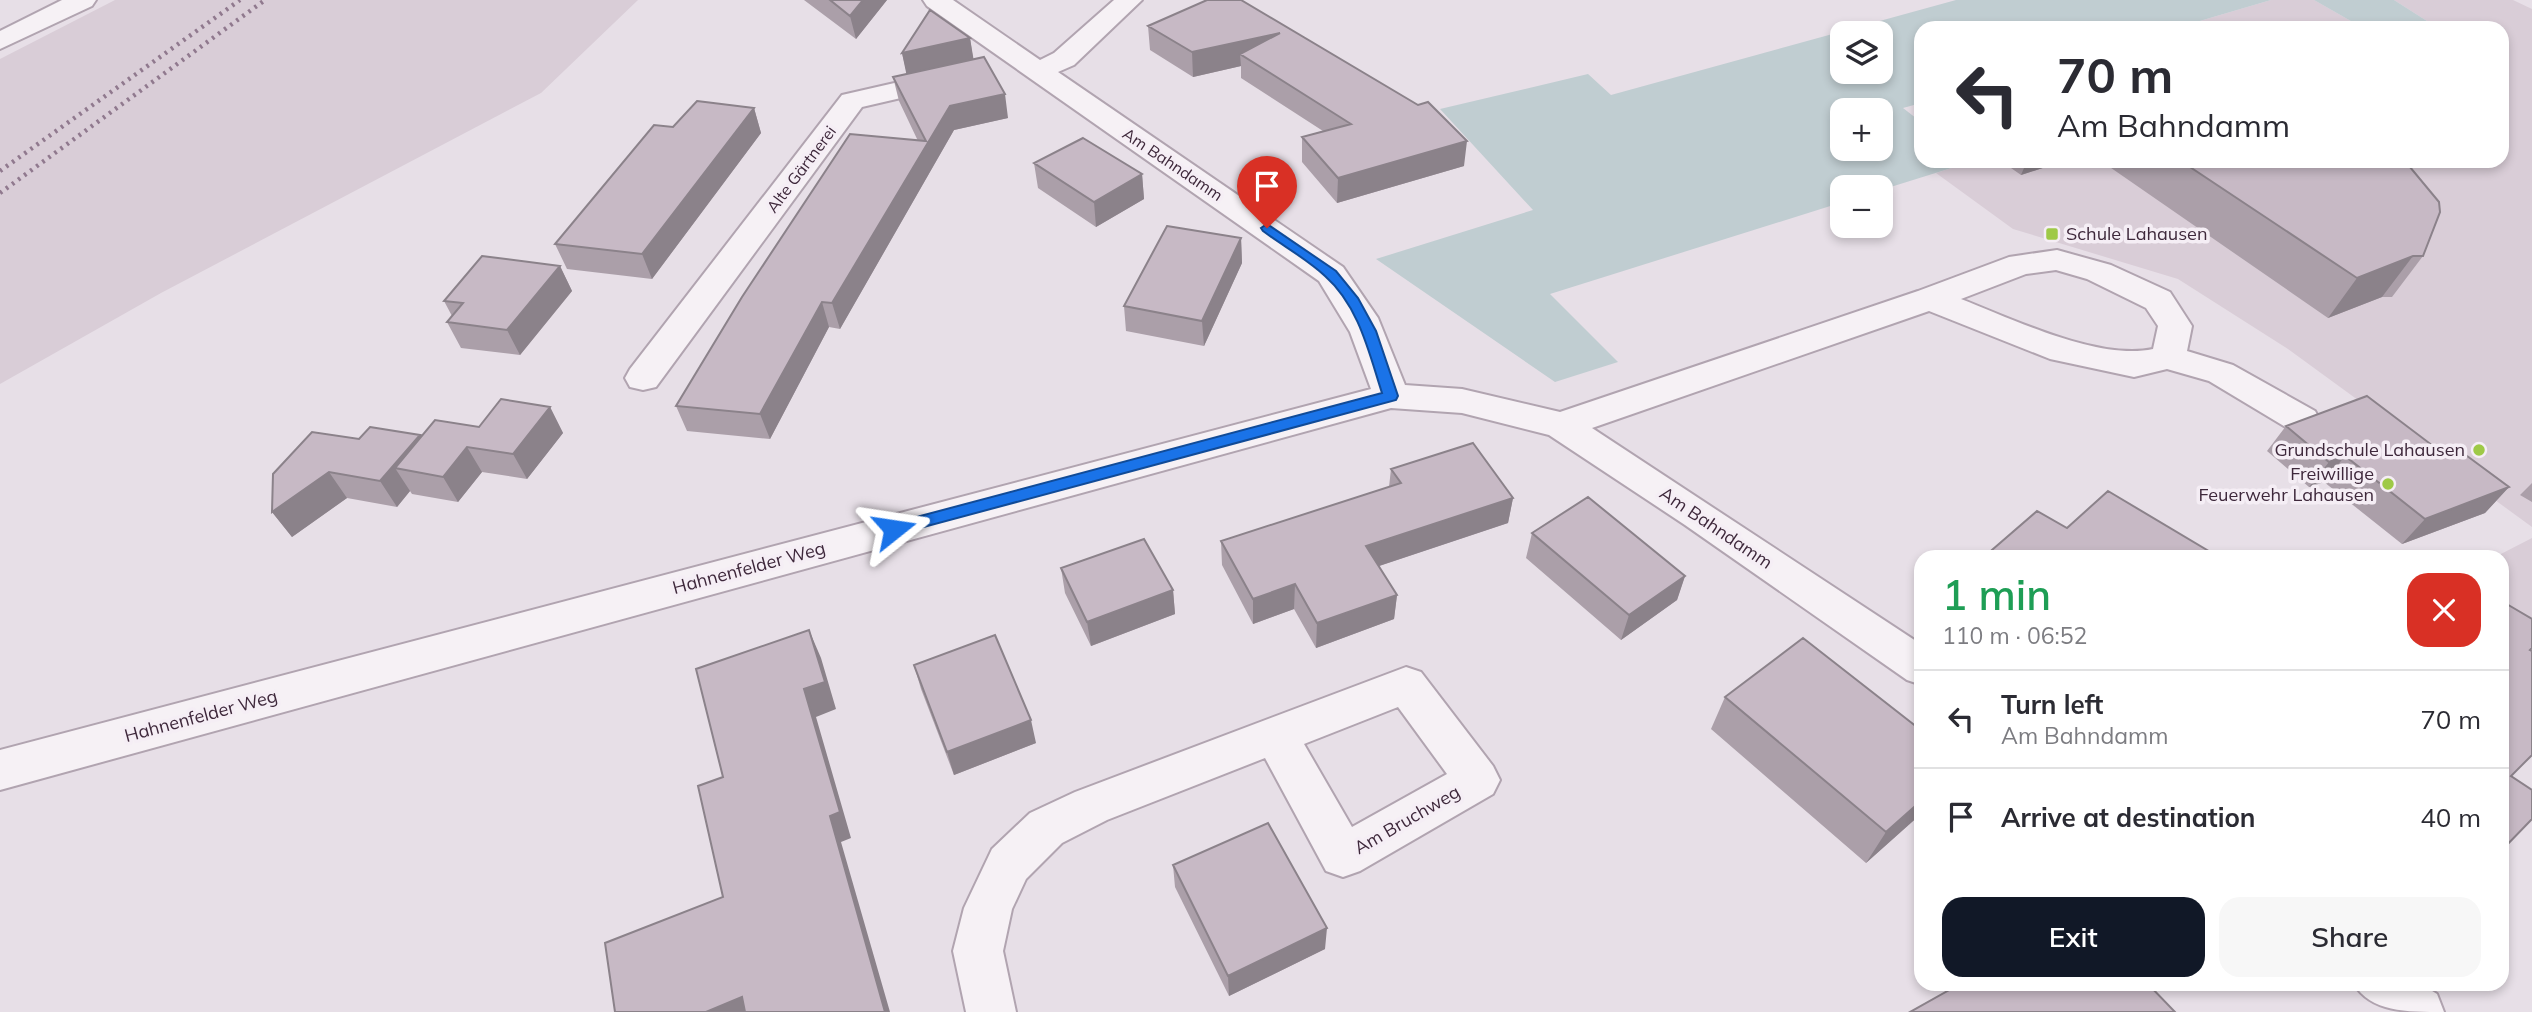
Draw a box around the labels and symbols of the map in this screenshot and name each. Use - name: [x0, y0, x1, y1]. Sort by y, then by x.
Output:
- street label: Alte Gärtnerei: [762, 122, 840, 216]
- street label: Am Bahndamm: [1119, 123, 1227, 205]
- pin: [1237, 156, 1297, 228]
- place label: Schule Lahausen: [2066, 222, 2207, 245]
- marker: Schule Lahausen: [2044, 226, 2060, 242]
- place label: Grundschule Lahausen: [2274, 438, 2465, 461]
- marker: Grundschule Lahausen: [2471, 442, 2487, 458]
- place label: Freiwillige Feuerwehr Lahausen: [2198, 462, 2374, 506]
- marker: Freiwillige Feuerwehr Lahausen: [2380, 476, 2396, 492]
- street label: Am Bahndamm: [1656, 481, 1777, 574]
- position arrow: [857, 492, 931, 566]
- street label: Hahnenfelder Weg: [670, 536, 828, 599]
- street label: Hahnenfelder Weg: [122, 684, 280, 747]
- street label: Am Bruchweg: [1350, 780, 1464, 859]

